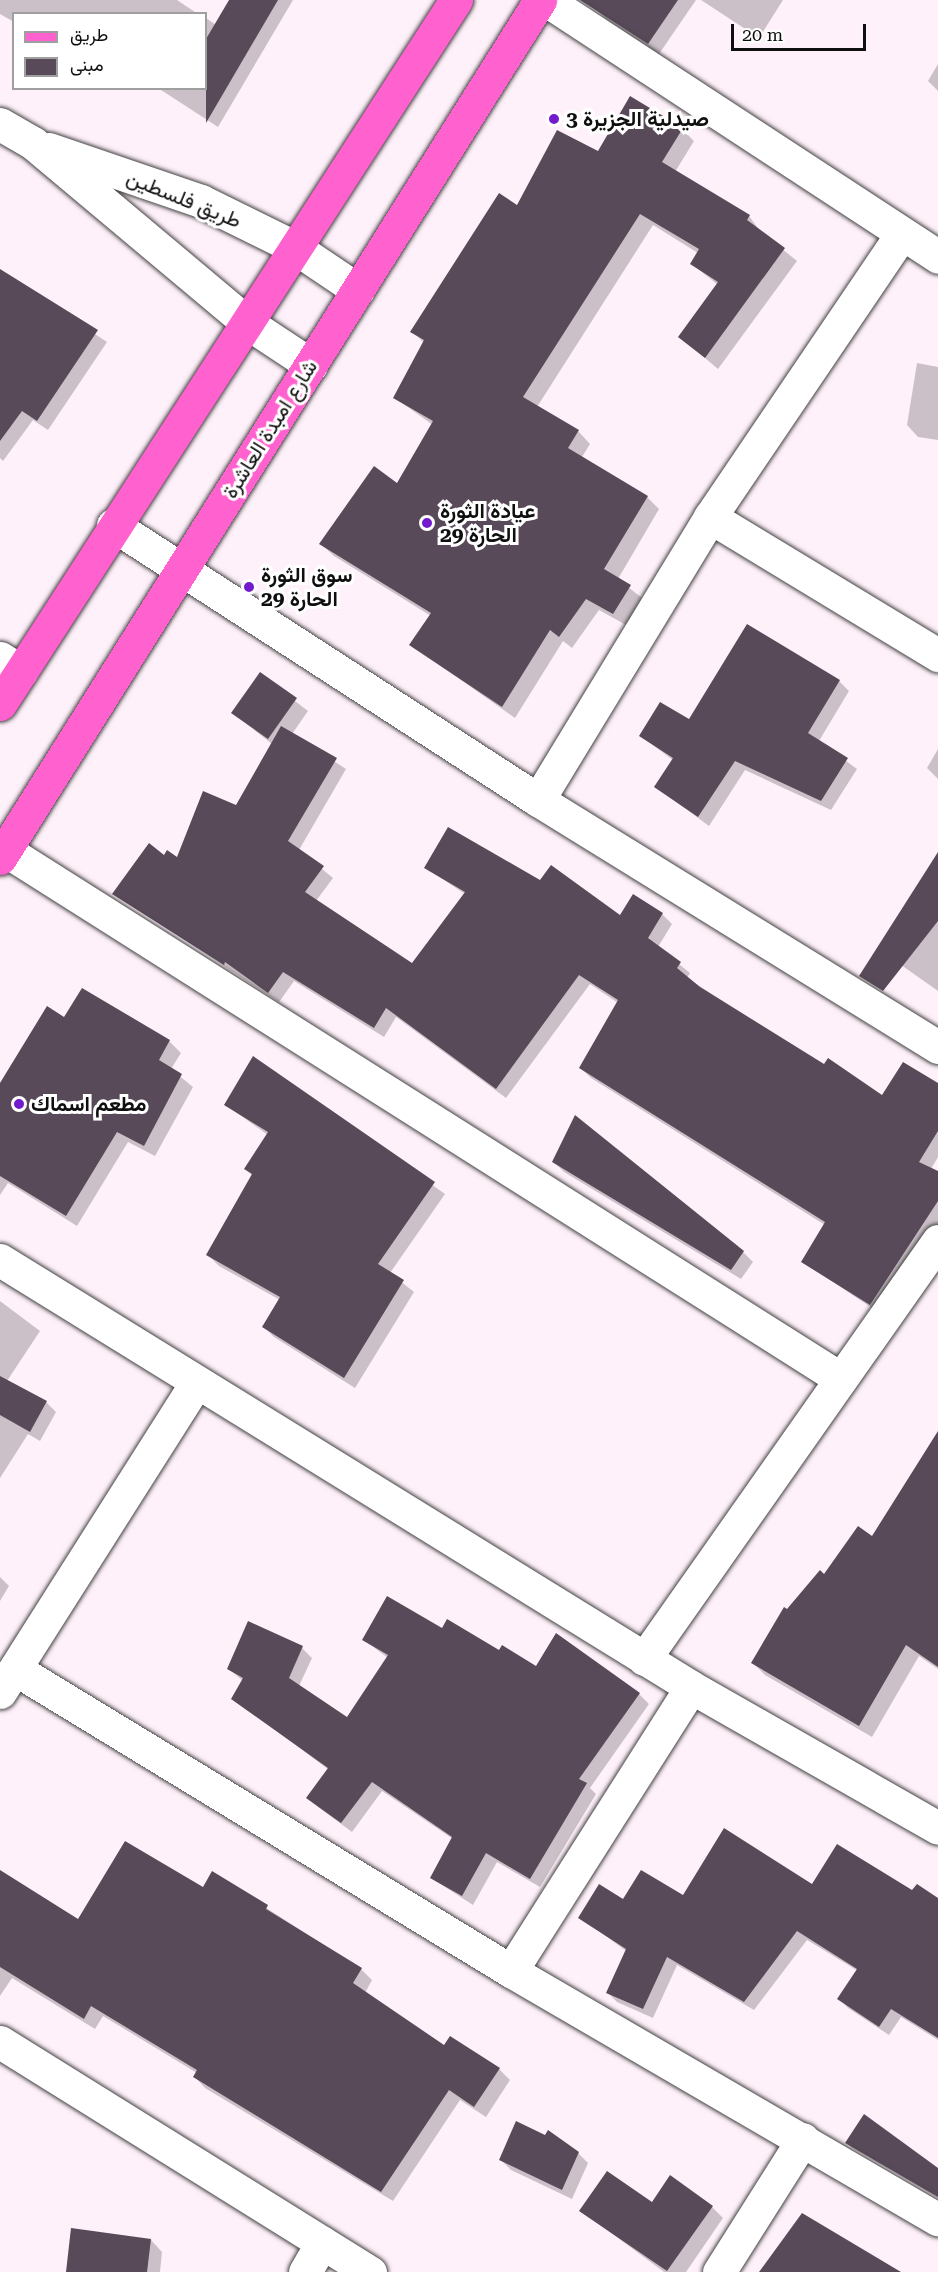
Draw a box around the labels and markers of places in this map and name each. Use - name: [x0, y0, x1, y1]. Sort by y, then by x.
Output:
- place label: صيدلية الجزيرة 3: [566, 106, 709, 132]
- marker: صيدلية الجزيرة 3: [547, 112, 561, 126]
- place label: عيادة الثورة الحارة 29: [440, 498, 535, 548]
- marker: عيادة الثورة الحارة 29: [418, 514, 436, 532]
- place label: سوق الثورة الحارة 29: [261, 562, 352, 612]
- marker: سوق الثورة الحارة 29: [242, 580, 256, 594]
- place label: مطعم اسماك: [31, 1091, 146, 1117]
- marker: مطعم اسماك: [12, 1097, 26, 1111]

